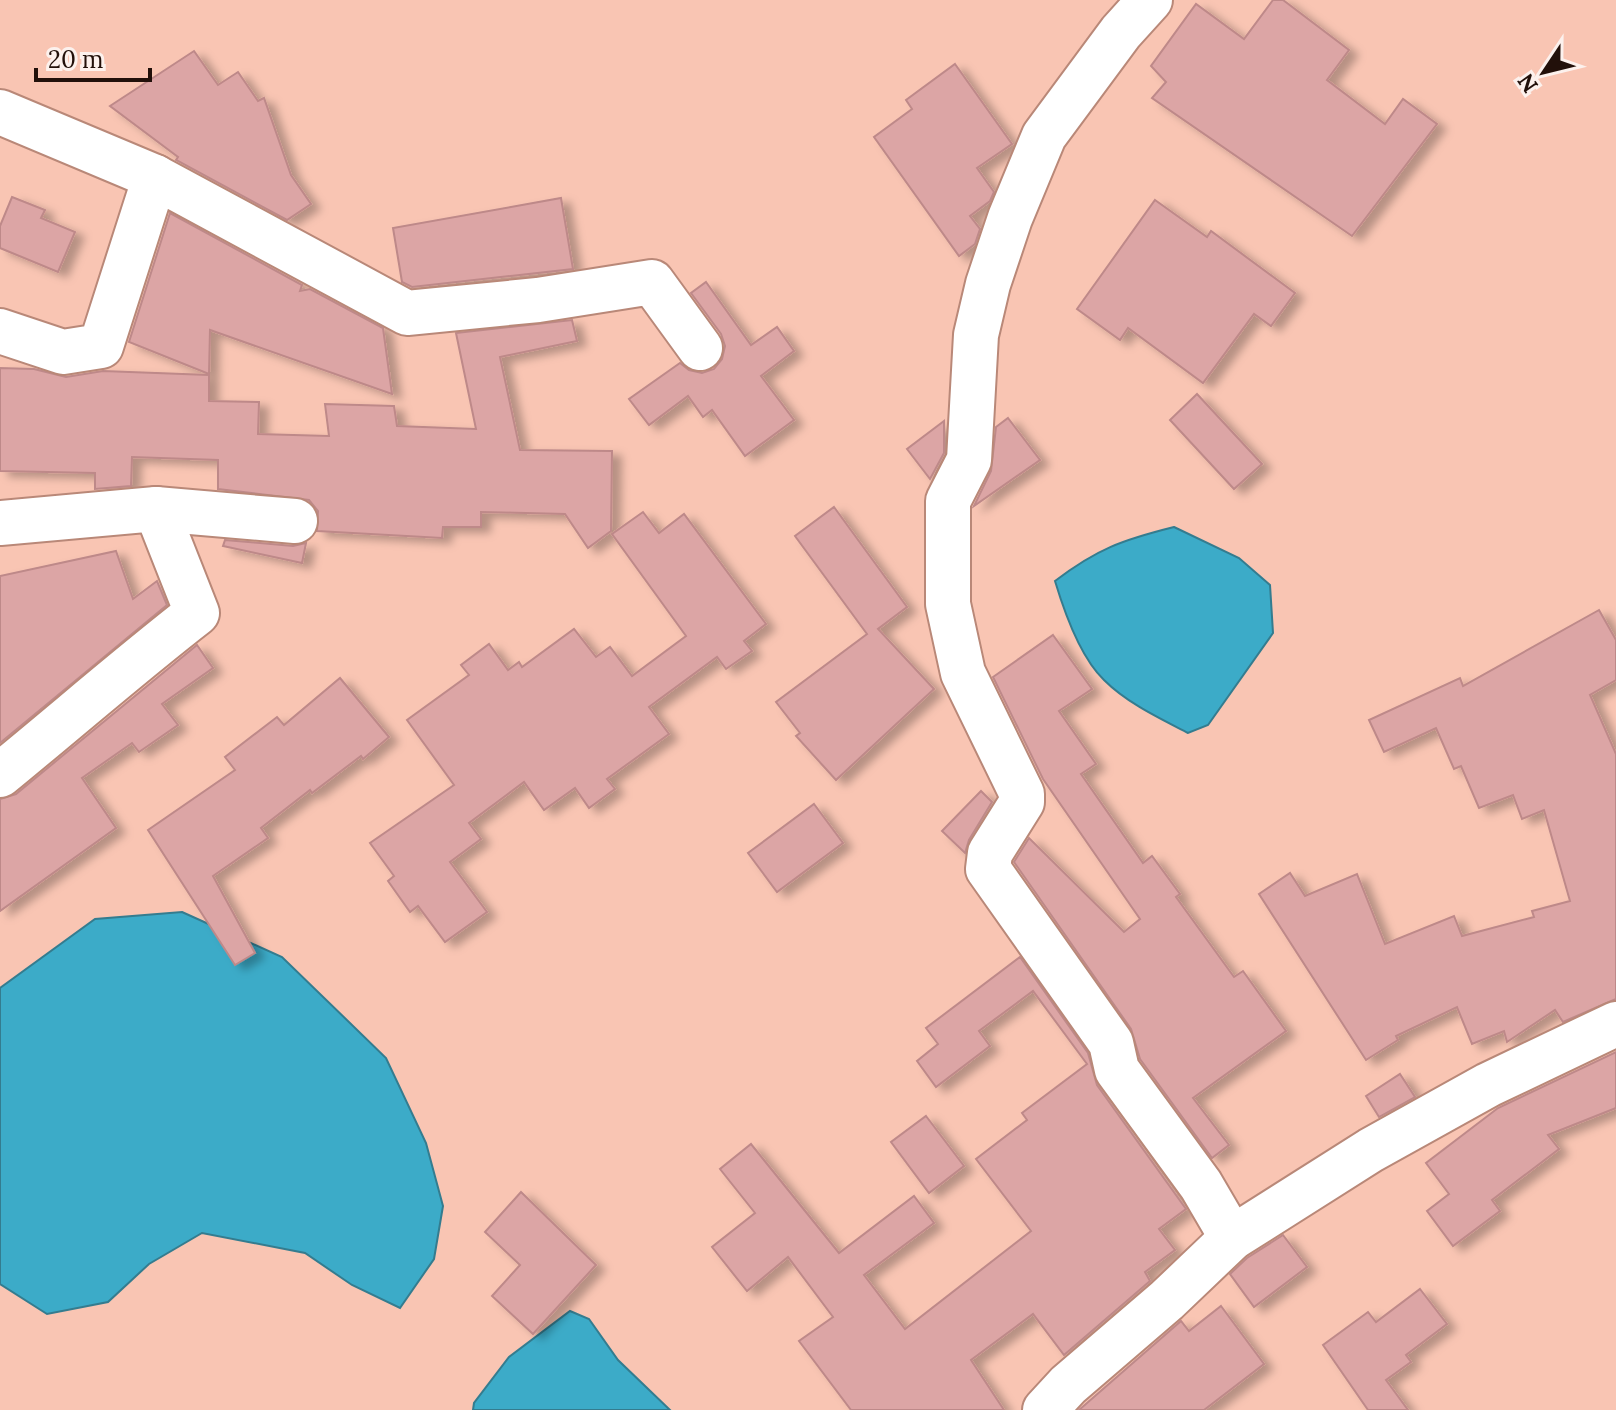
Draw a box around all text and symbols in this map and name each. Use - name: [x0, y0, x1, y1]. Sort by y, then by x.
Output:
- scale bar: [36, 32, 150, 82]
- north arrow: [1504, 32, 1584, 112]
- text: 20 m: [48, 44, 104, 75]
- text: N: [1511, 68, 1544, 98]

